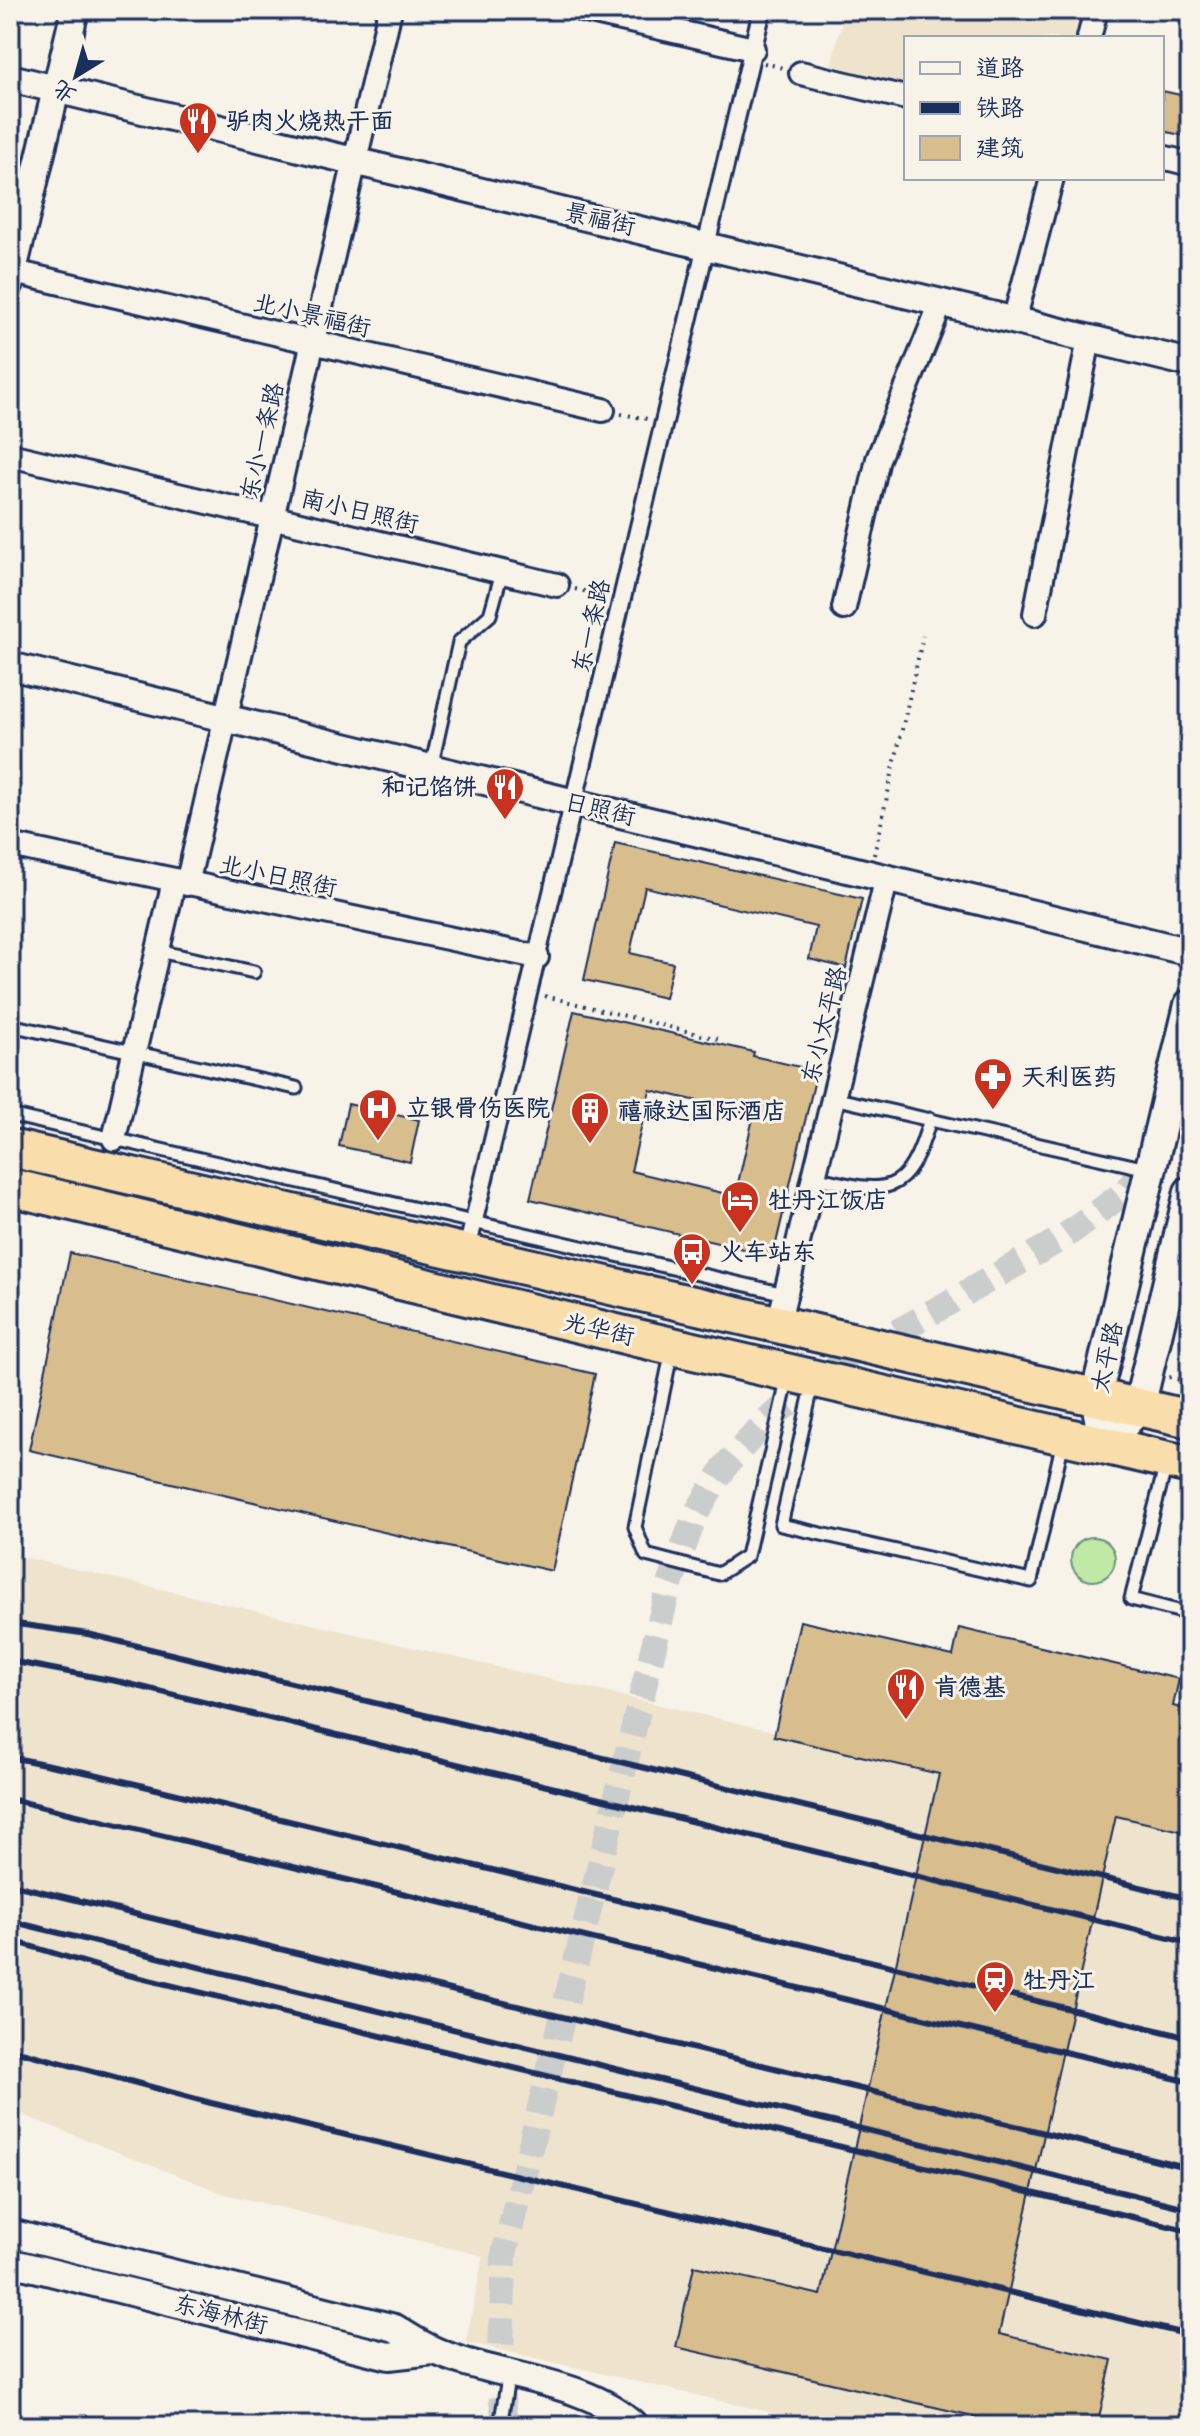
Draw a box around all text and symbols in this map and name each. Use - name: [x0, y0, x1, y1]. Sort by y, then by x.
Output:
- north arrow: [36, 36, 116, 116]
- legend: [904, 36, 1164, 180]
- text: 道路: [976, 52, 1024, 84]
- text: 北: [47, 73, 82, 110]
- text: 铁路: [976, 92, 1024, 124]
- restaurant icon: 驴肉火烧热干面: [177, 100, 219, 155]
- place label: 驴肉火烧热干面: [226, 105, 394, 137]
- text: 建筑: [976, 132, 1024, 164]
- street label: 景福街: [561, 195, 639, 243]
- street label: 北小景福街: [250, 286, 374, 344]
- street label: 东小一条路: [233, 379, 291, 503]
- street label: 南小日照街: [298, 482, 422, 540]
- street label: 东一条路: [565, 576, 617, 676]
- restaurant icon: 和记馅饼: [484, 766, 526, 821]
- place label: 和记馅饼: [381, 771, 477, 803]
- street label: 日照街: [561, 785, 639, 833]
- street label: 北小日照街: [216, 848, 340, 904]
- street label: 东小太平路: [794, 963, 854, 1087]
- pharmacy icon: 天利医药: [972, 1056, 1014, 1111]
- place label: 天利医药: [1021, 1061, 1117, 1093]
- hospital icon: 立银骨伤医院: [357, 1087, 399, 1142]
- building icon: 禧禄达国际酒店: [569, 1090, 611, 1145]
- place label: 立银骨伤医院: [406, 1092, 550, 1124]
- place label: 禧禄达国际酒店: [618, 1095, 786, 1127]
- hotel icon: 牡丹江饭店: [719, 1179, 761, 1234]
- place label: 牡丹江饭店: [768, 1184, 888, 1216]
- bus stop icon: 火车站东: [671, 1231, 713, 1286]
- place label: 火车站东: [720, 1236, 816, 1268]
- street label: 光华街: [560, 1305, 638, 1353]
- street label: 太平路: [1084, 1318, 1130, 1396]
- restaurant icon: 肯德基: [885, 1666, 927, 1721]
- place label: 肯德基: [934, 1671, 1006, 1703]
- station icon: 牡丹江: [974, 1959, 1016, 2014]
- place label: 牡丹江: [1023, 1964, 1095, 1996]
- street label: 东海林街: [171, 2287, 271, 2341]

